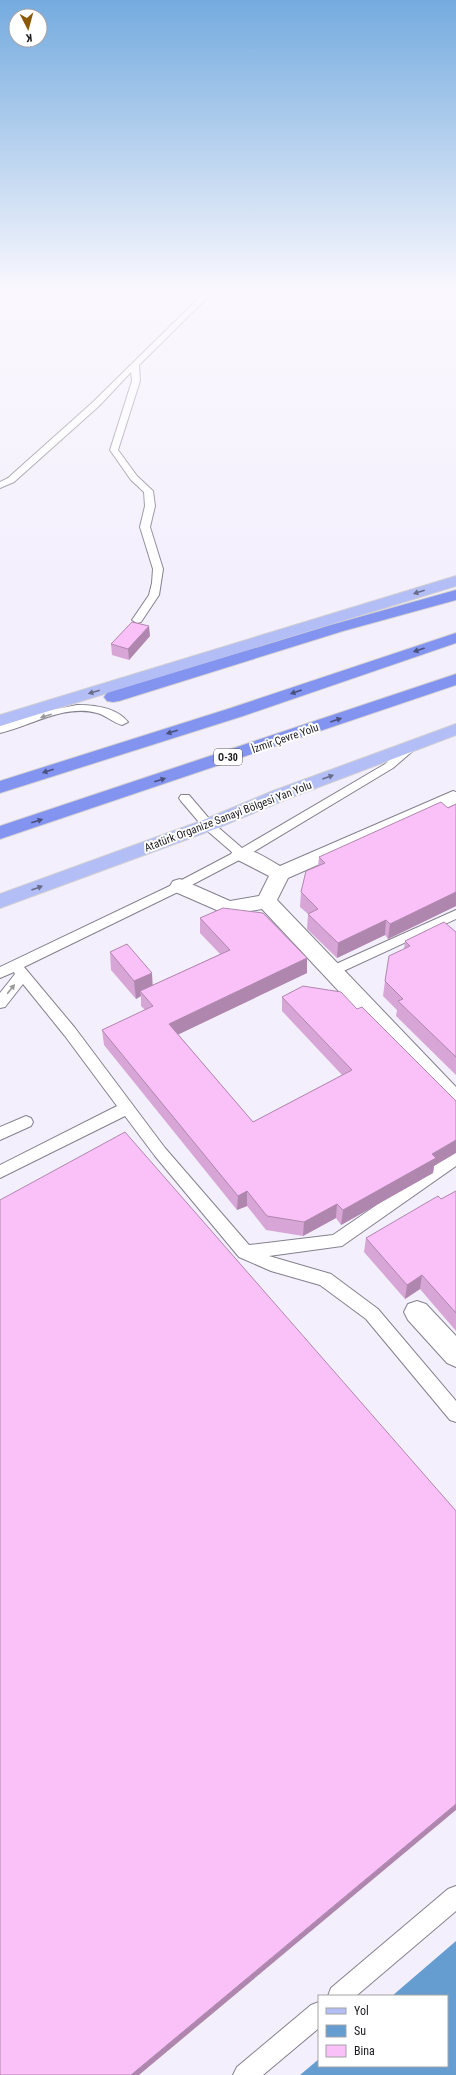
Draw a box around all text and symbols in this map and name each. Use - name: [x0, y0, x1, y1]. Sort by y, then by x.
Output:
- north arrow: [8, 8, 48, 48]
- text: K: [24, 31, 33, 44]
- one-way arrow: [412, 589, 424, 595]
- one-way arrow: [413, 648, 425, 654]
- one-way arrow: [87, 689, 99, 695]
- one-way arrow: [289, 689, 301, 695]
- one-way arrow: [39, 713, 51, 719]
- one-way arrow: [331, 717, 343, 723]
- street label: İzmir Çevre Yolu: [250, 721, 320, 756]
- one-way arrow: [166, 729, 178, 735]
- road number: O-30: [214, 749, 242, 765]
- one-way arrow: [42, 768, 54, 774]
- one-way arrow: [323, 774, 335, 780]
- one-way arrow: [155, 777, 167, 783]
- street label: Atatürk Organize Sanayi Bölgesi Yan Yolu: [143, 778, 314, 854]
- one-way arrow: [31, 818, 43, 824]
- one-way arrow: [31, 884, 43, 890]
- one-way arrow: [7, 984, 16, 995]
- legend: [318, 1995, 448, 2067]
- text: Yol: [354, 2004, 369, 2018]
- text: Su: [354, 2024, 366, 2038]
- text: Bina: [354, 2044, 375, 2058]

